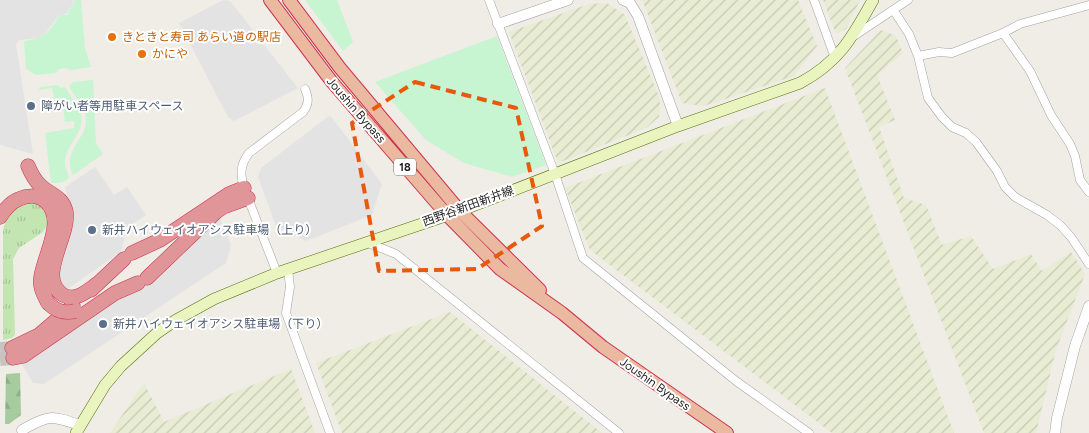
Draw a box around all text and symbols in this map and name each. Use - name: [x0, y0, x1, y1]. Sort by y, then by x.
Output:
- place label: きときと寿司 あらい道の駅店: [122, 30, 281, 44]
- marker: きときと寿司 あらい道の駅店: [106, 31, 118, 43]
- place label: かにや: [152, 47, 188, 61]
- marker: かにや: [136, 48, 148, 60]
- street label: Joushin Bypass: [324, 74, 389, 146]
- place label: 障がい者等用駐車スペース: [41, 99, 184, 113]
- marker: 障がい者等用駐車スペース: [25, 100, 37, 112]
- road number: 18: [394, 158, 416, 176]
- street label: 西野谷新田新井線: [420, 183, 516, 229]
- place label: 新井ハイウェイオアシス駐車場（上り）: [102, 223, 317, 237]
- marker: 新井ハイウェイオアシス駐車場（上り）: [86, 224, 98, 236]
- place label: 新井ハイウェイオアシス駐車場（下り）: [113, 317, 328, 331]
- marker: 新井ハイウェイオアシス駐車場（下り）: [97, 318, 109, 330]
- street label: Joushin Bypass: [617, 355, 693, 414]

